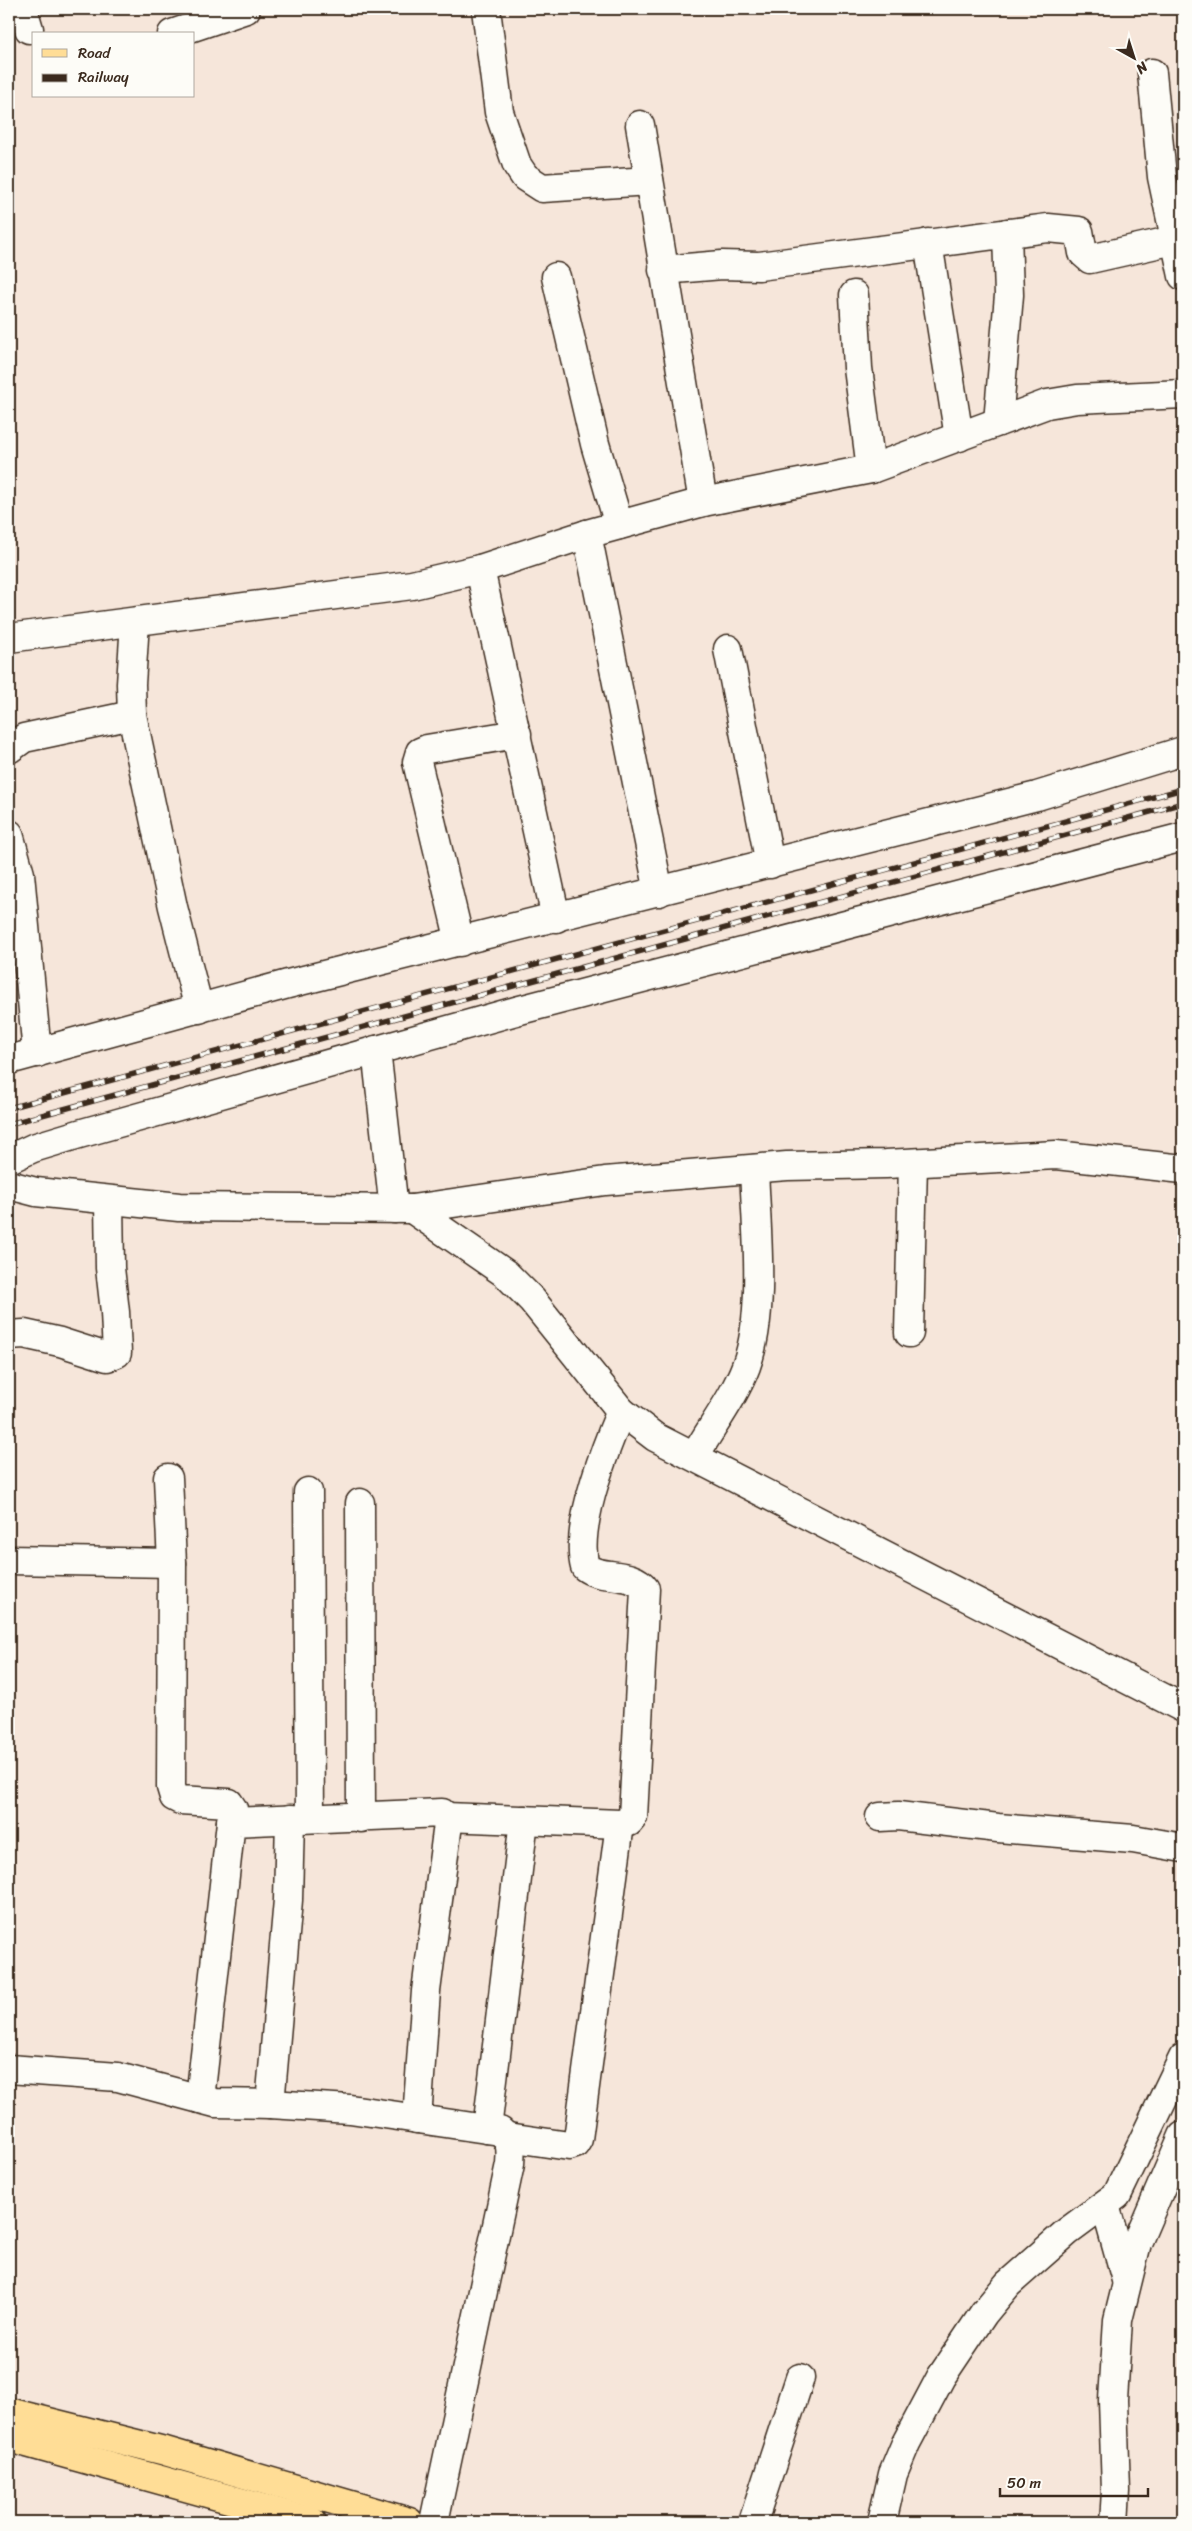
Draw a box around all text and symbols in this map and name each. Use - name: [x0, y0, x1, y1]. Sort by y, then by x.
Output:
- legend: [32, 32, 195, 98]
- north arrow: [1110, 32, 1160, 82]
- text: Road: [78, 40, 111, 66]
- text: N: [1130, 54, 1154, 81]
- text: Railway: [78, 64, 129, 90]
- scale bar: [1000, 2466, 1147, 2498]
- text: 50 m: [1007, 2470, 1042, 2496]

